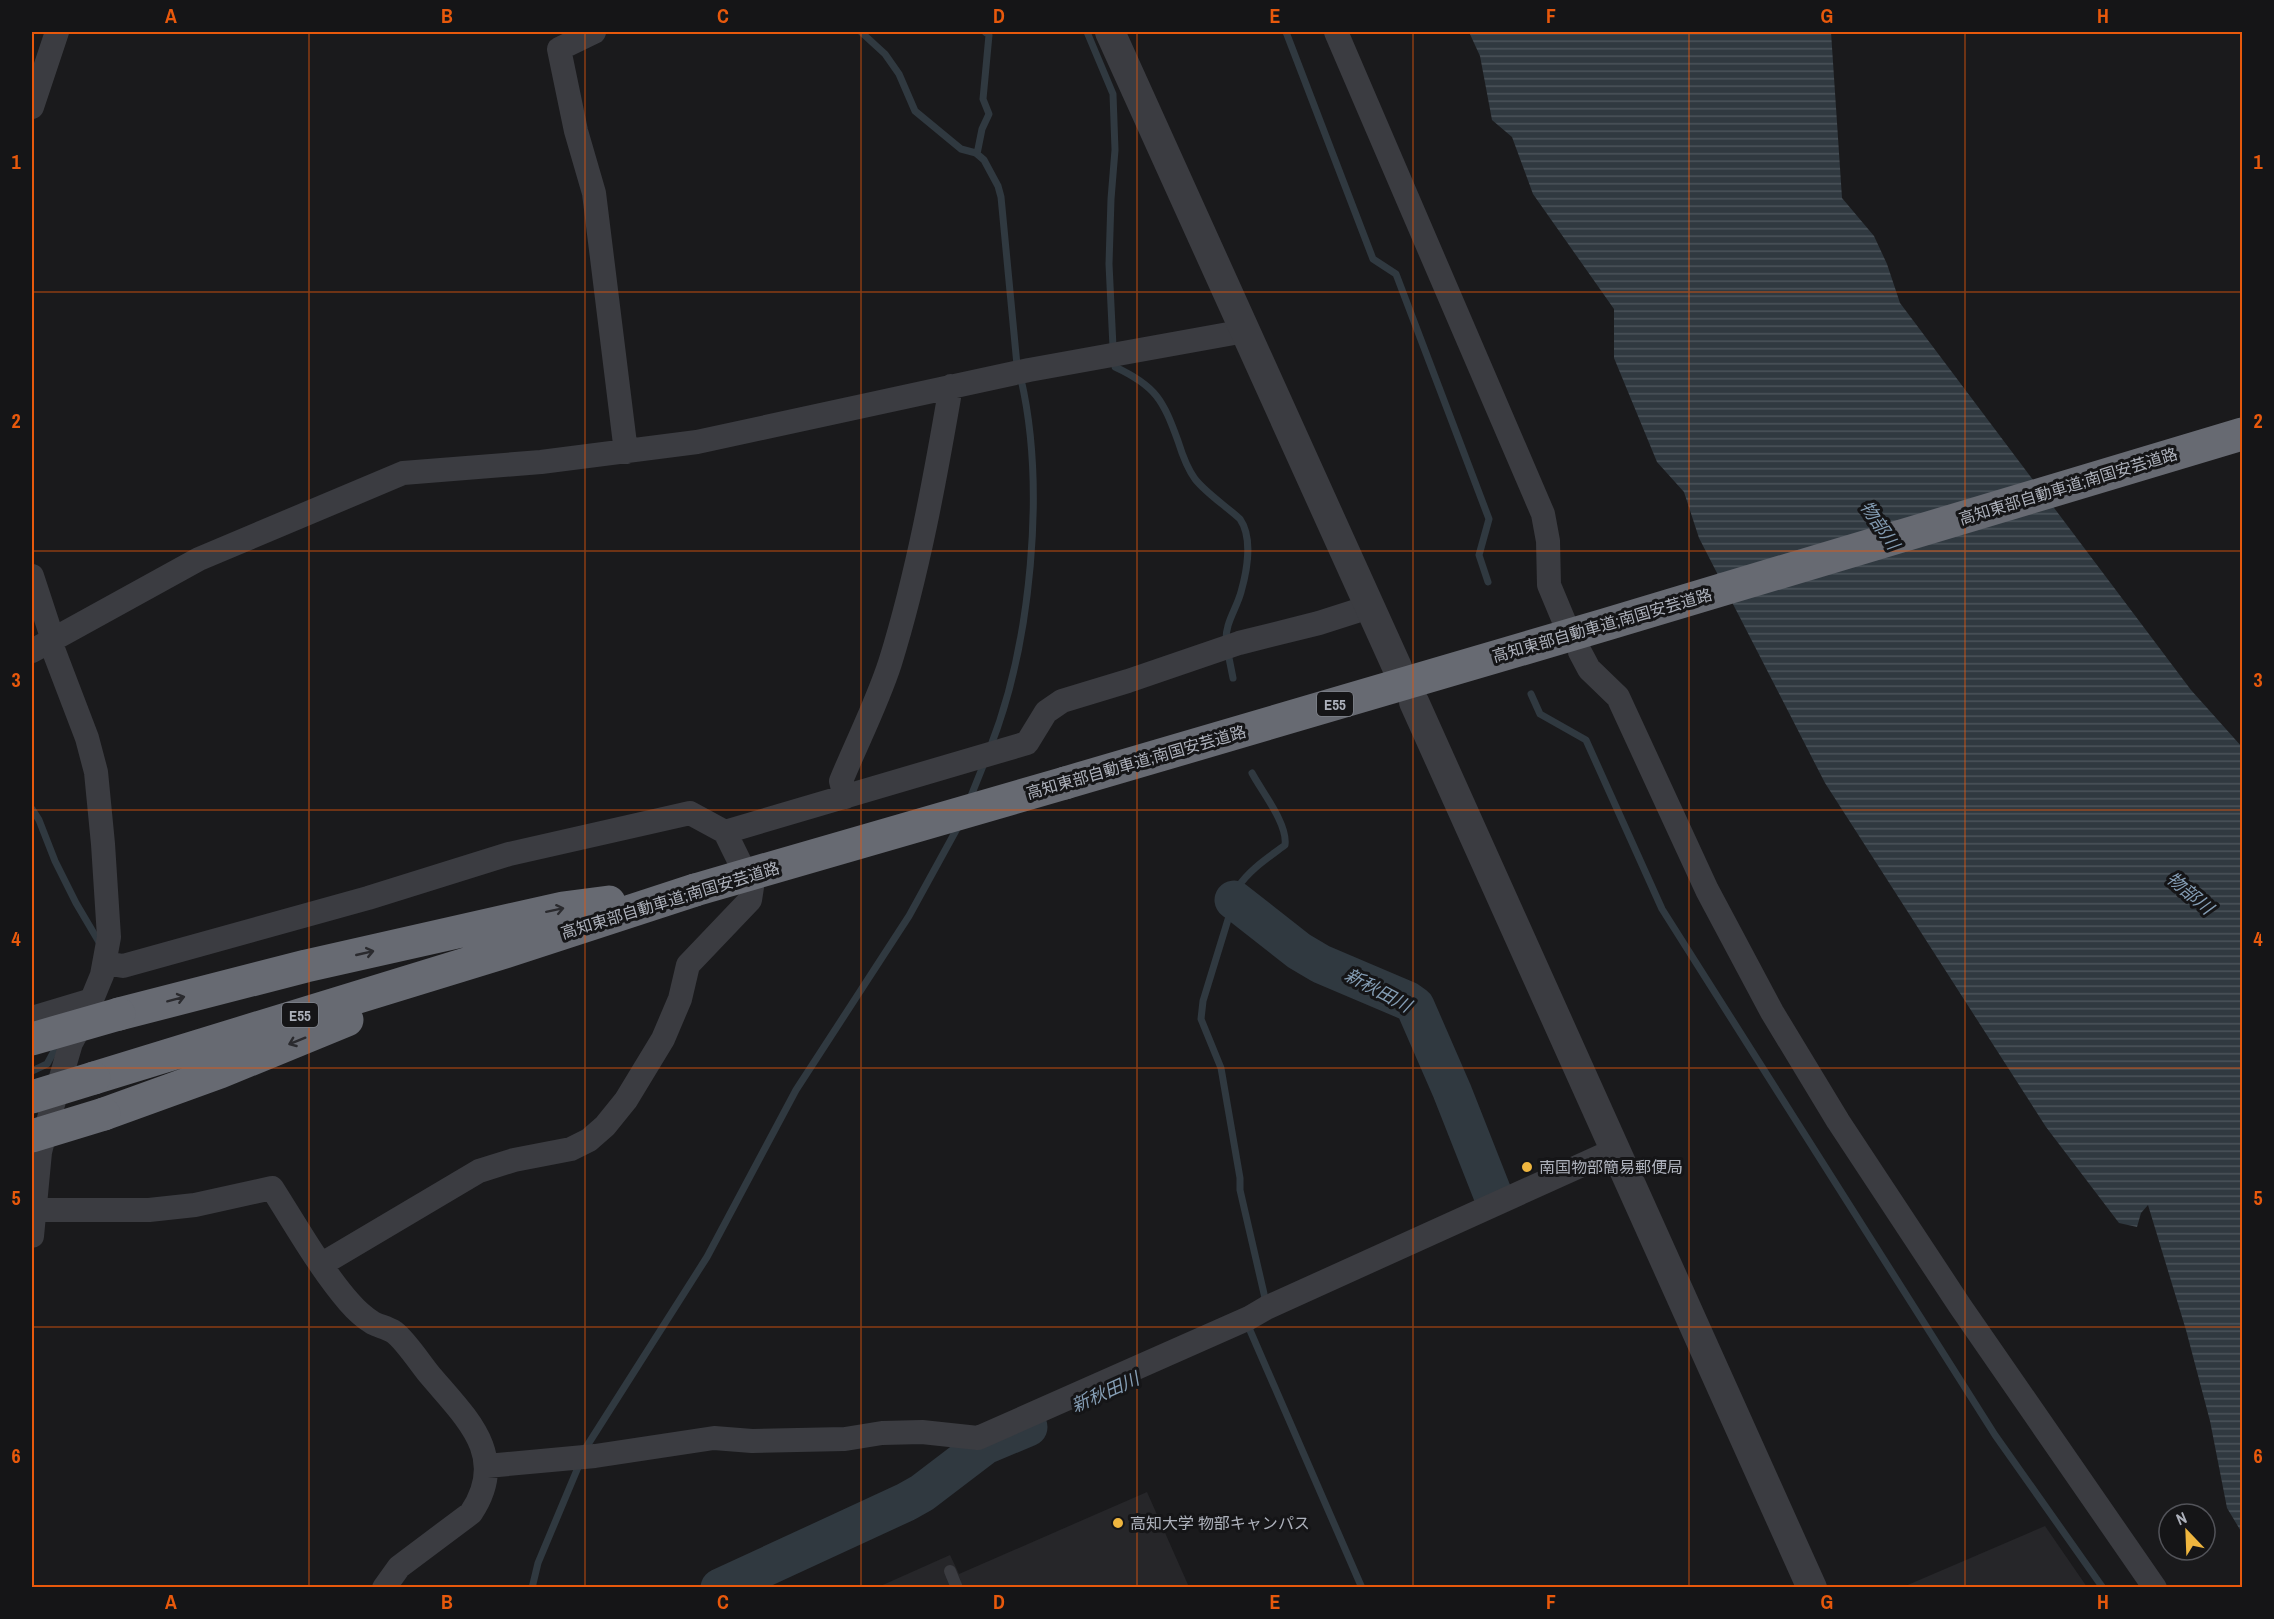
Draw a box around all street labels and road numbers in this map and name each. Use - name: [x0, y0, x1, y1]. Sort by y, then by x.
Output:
- street label: 高知東部自動車道;南国安芸道路: [1956, 442, 2180, 530]
- street label: 高知東部自動車道;南国安芸道路: [1490, 583, 1714, 667]
- road number: E55: [1317, 692, 1353, 716]
- street label: 高知東部自動車道;南国安芸道路: [1024, 720, 1248, 804]
- street label: 高知東部自動車道;南国安芸道路: [558, 856, 782, 944]
- road number: E55: [282, 1003, 318, 1027]

